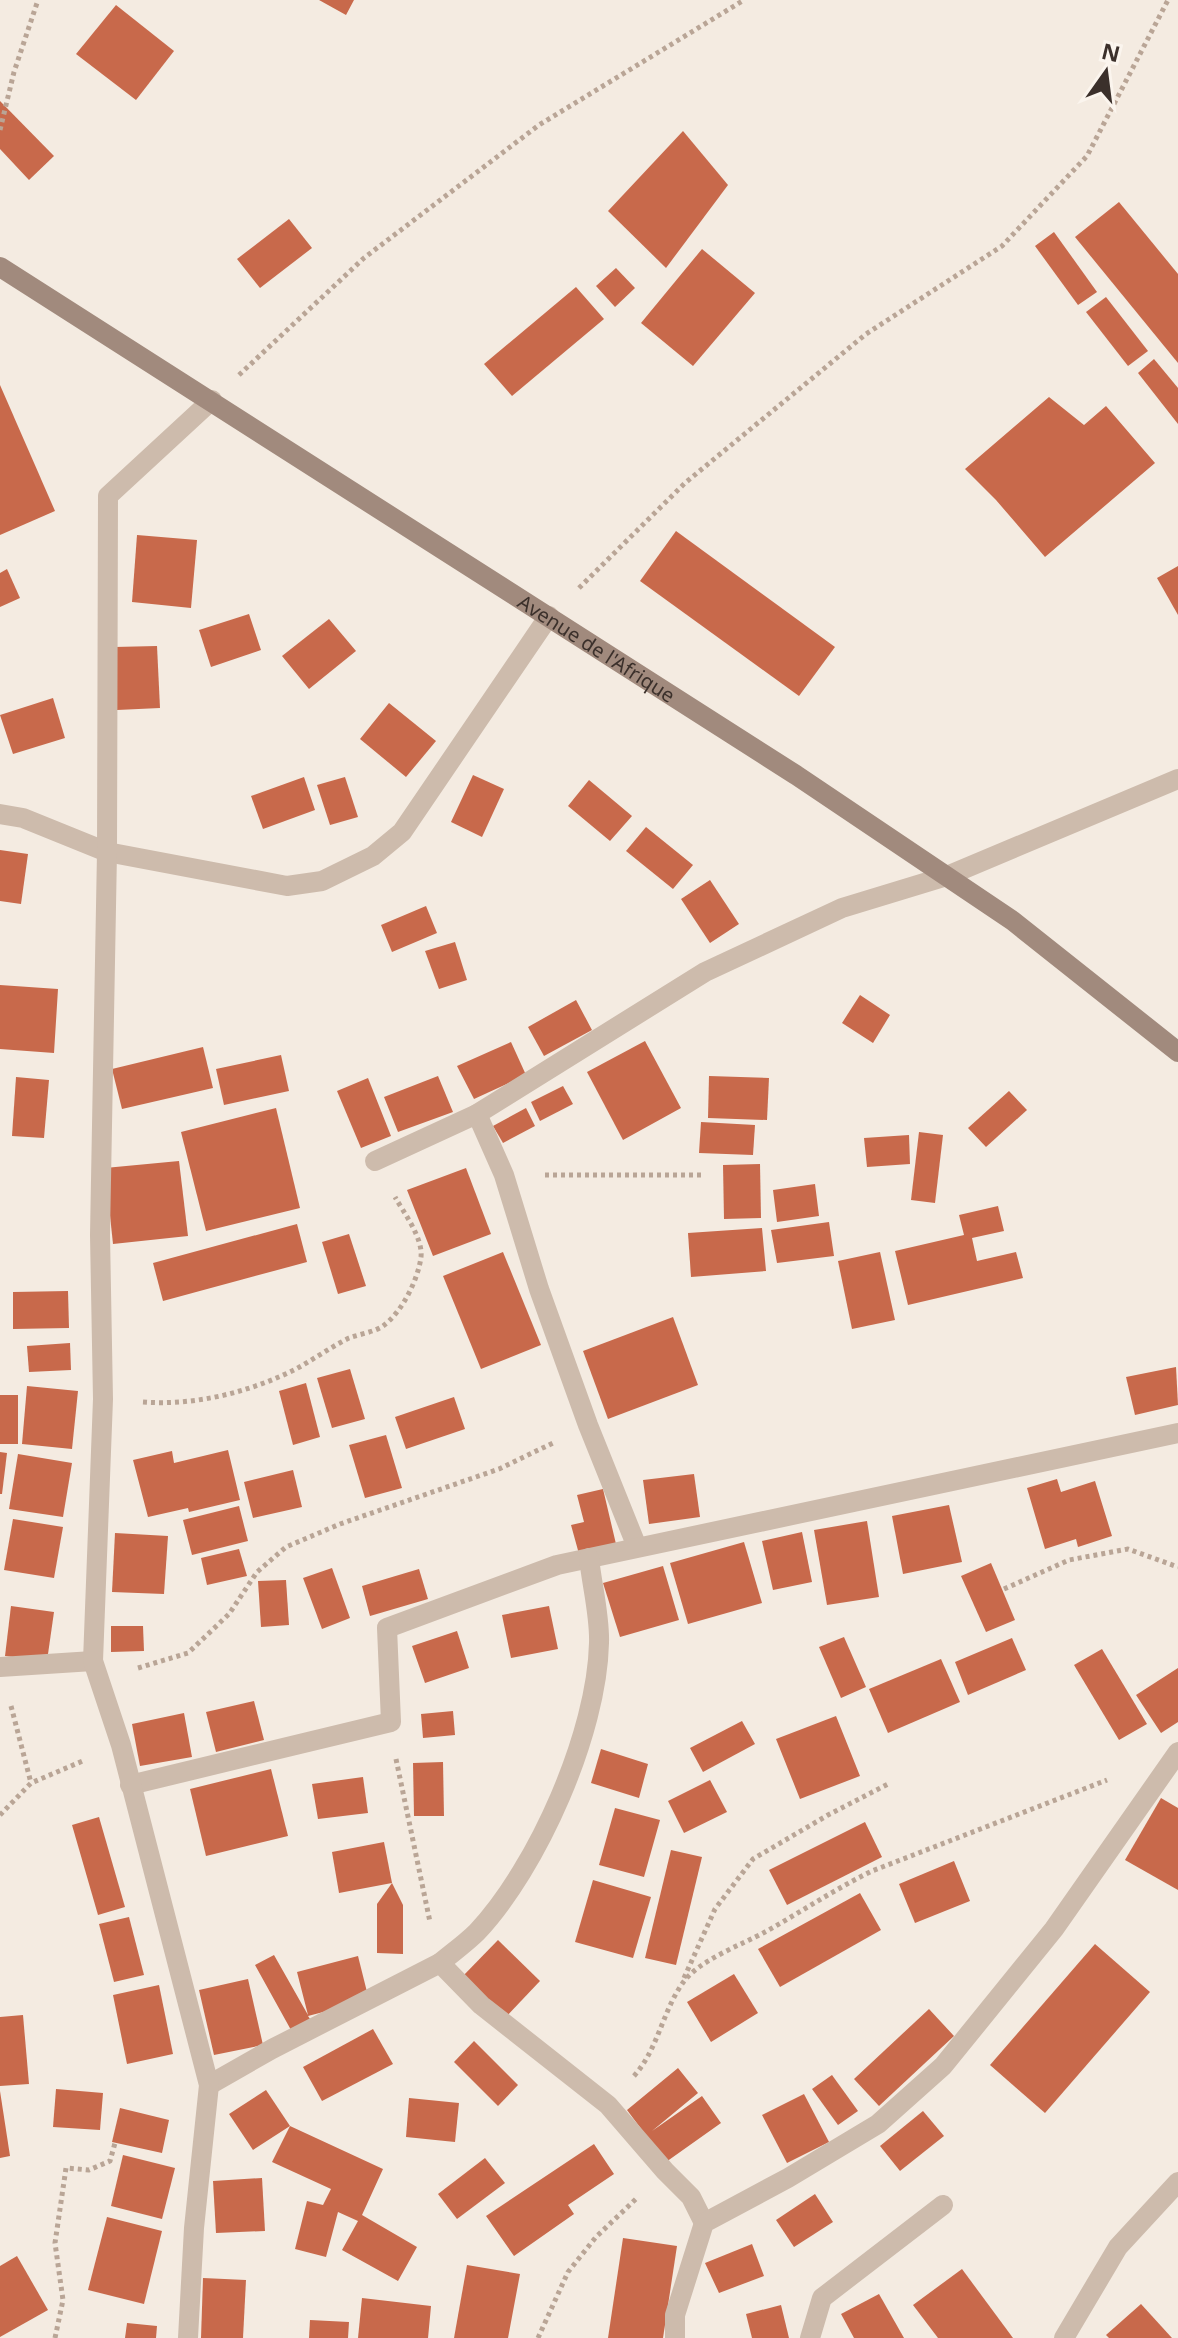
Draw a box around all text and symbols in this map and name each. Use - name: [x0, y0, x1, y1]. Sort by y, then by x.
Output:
- north arrow: [1066, 32, 1146, 112]
- text: N: [1099, 35, 1123, 68]
- street label: Avenue de l'Afrique: [513, 588, 681, 708]

